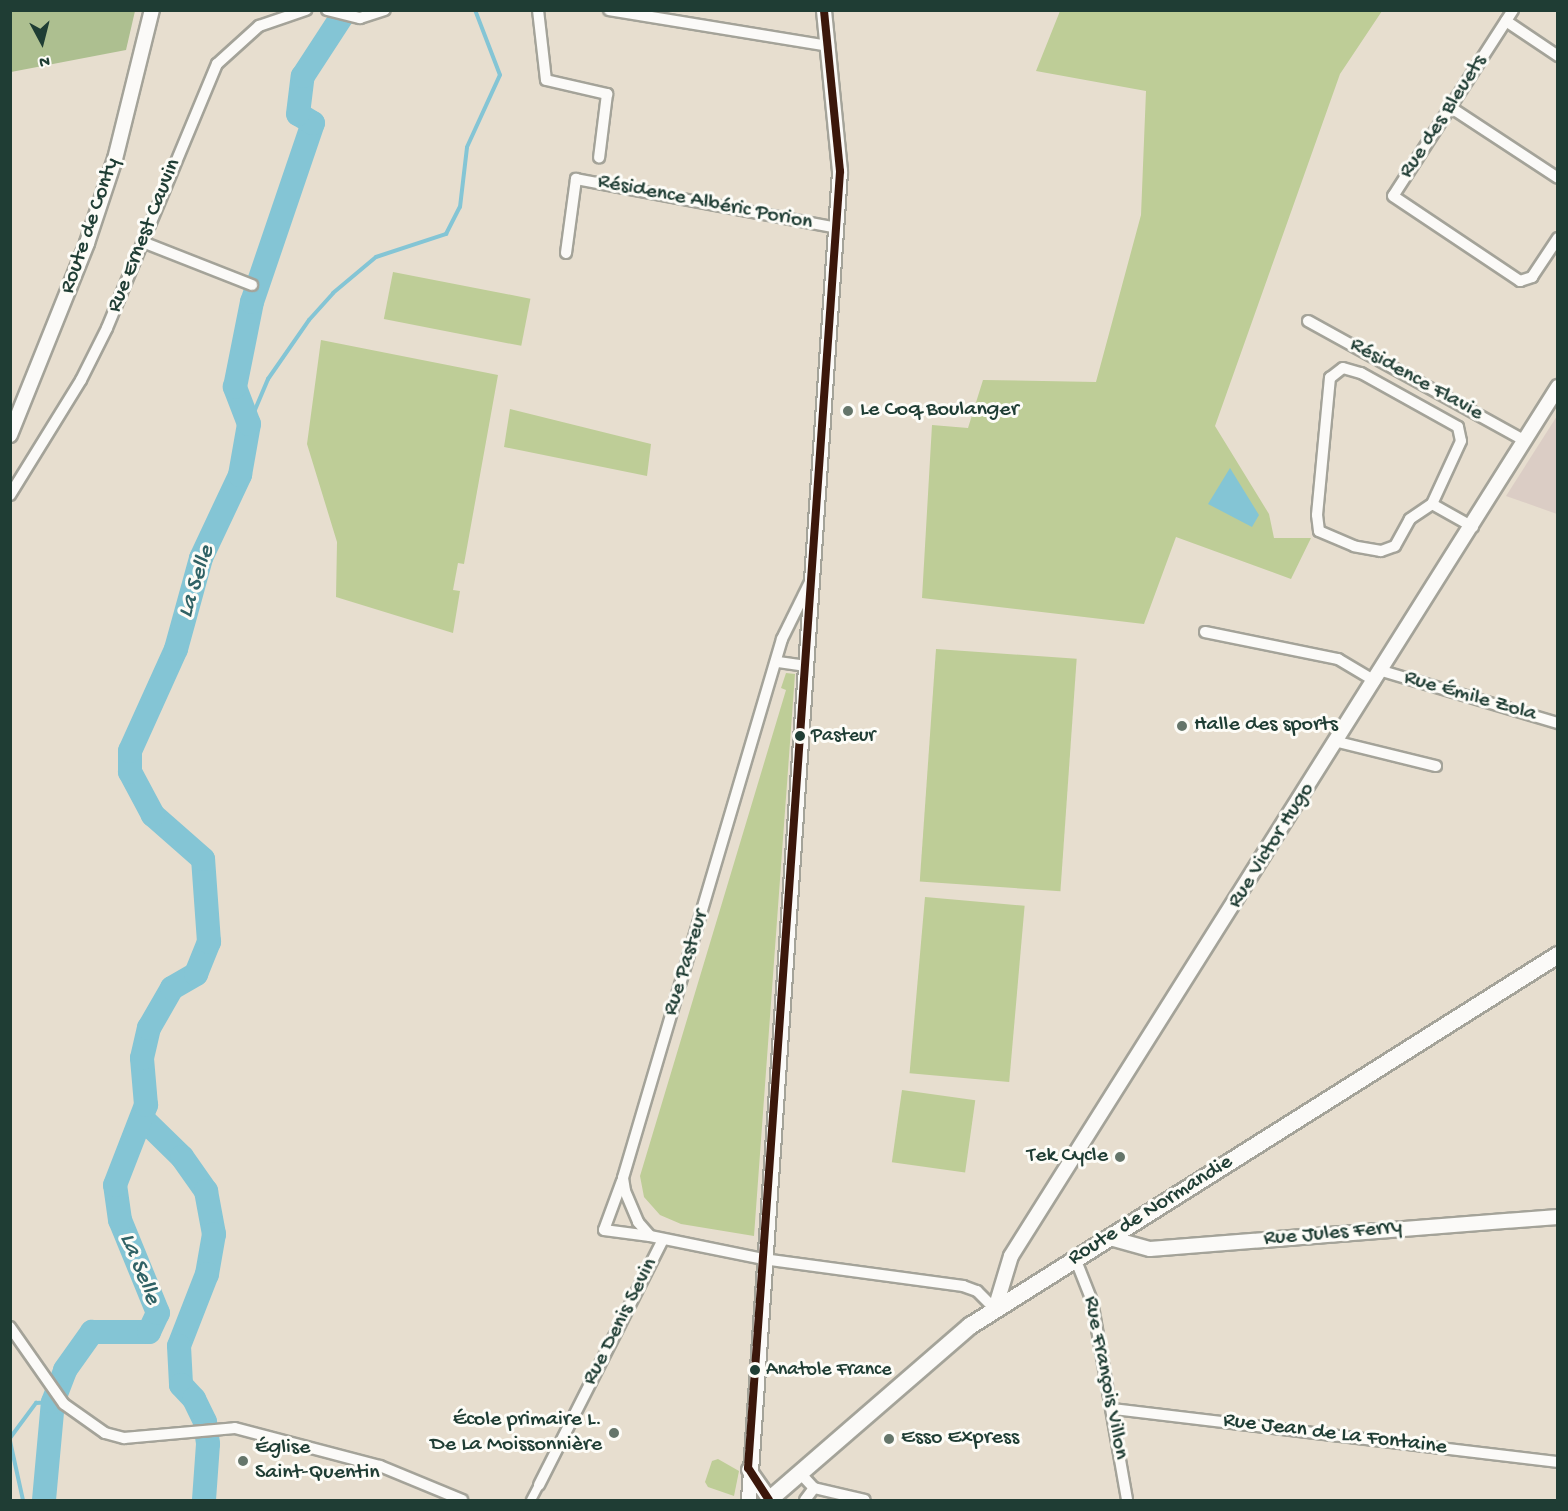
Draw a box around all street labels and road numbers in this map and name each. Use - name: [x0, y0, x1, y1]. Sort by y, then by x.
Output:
- street label: Rue des Bleuets: [1394, 50, 1494, 184]
- street label: Route de Conty: [55, 155, 127, 297]
- street label: Rue Ernest Cauvin: [102, 155, 188, 317]
- street label: Résidence Albéric Porion: [595, 169, 815, 237]
- street label: Résidence Flavie: [1345, 332, 1487, 428]
- street label: Rue Émile Zola: [1401, 665, 1539, 729]
- street label: Rue Victor Hugo: [1223, 778, 1321, 914]
- street label: Rue Pasteur: [658, 907, 716, 1019]
- street label: Route de Normandie: [1064, 1150, 1238, 1272]
- street label: Rue Jules Ferry: [1263, 1215, 1403, 1253]
- street label: Rue Denis Sevin: [578, 1254, 664, 1390]
- street label: Rue François Villon: [1076, 1294, 1134, 1462]
- street label: Rue Jean de La Fontaine: [1222, 1408, 1448, 1462]

